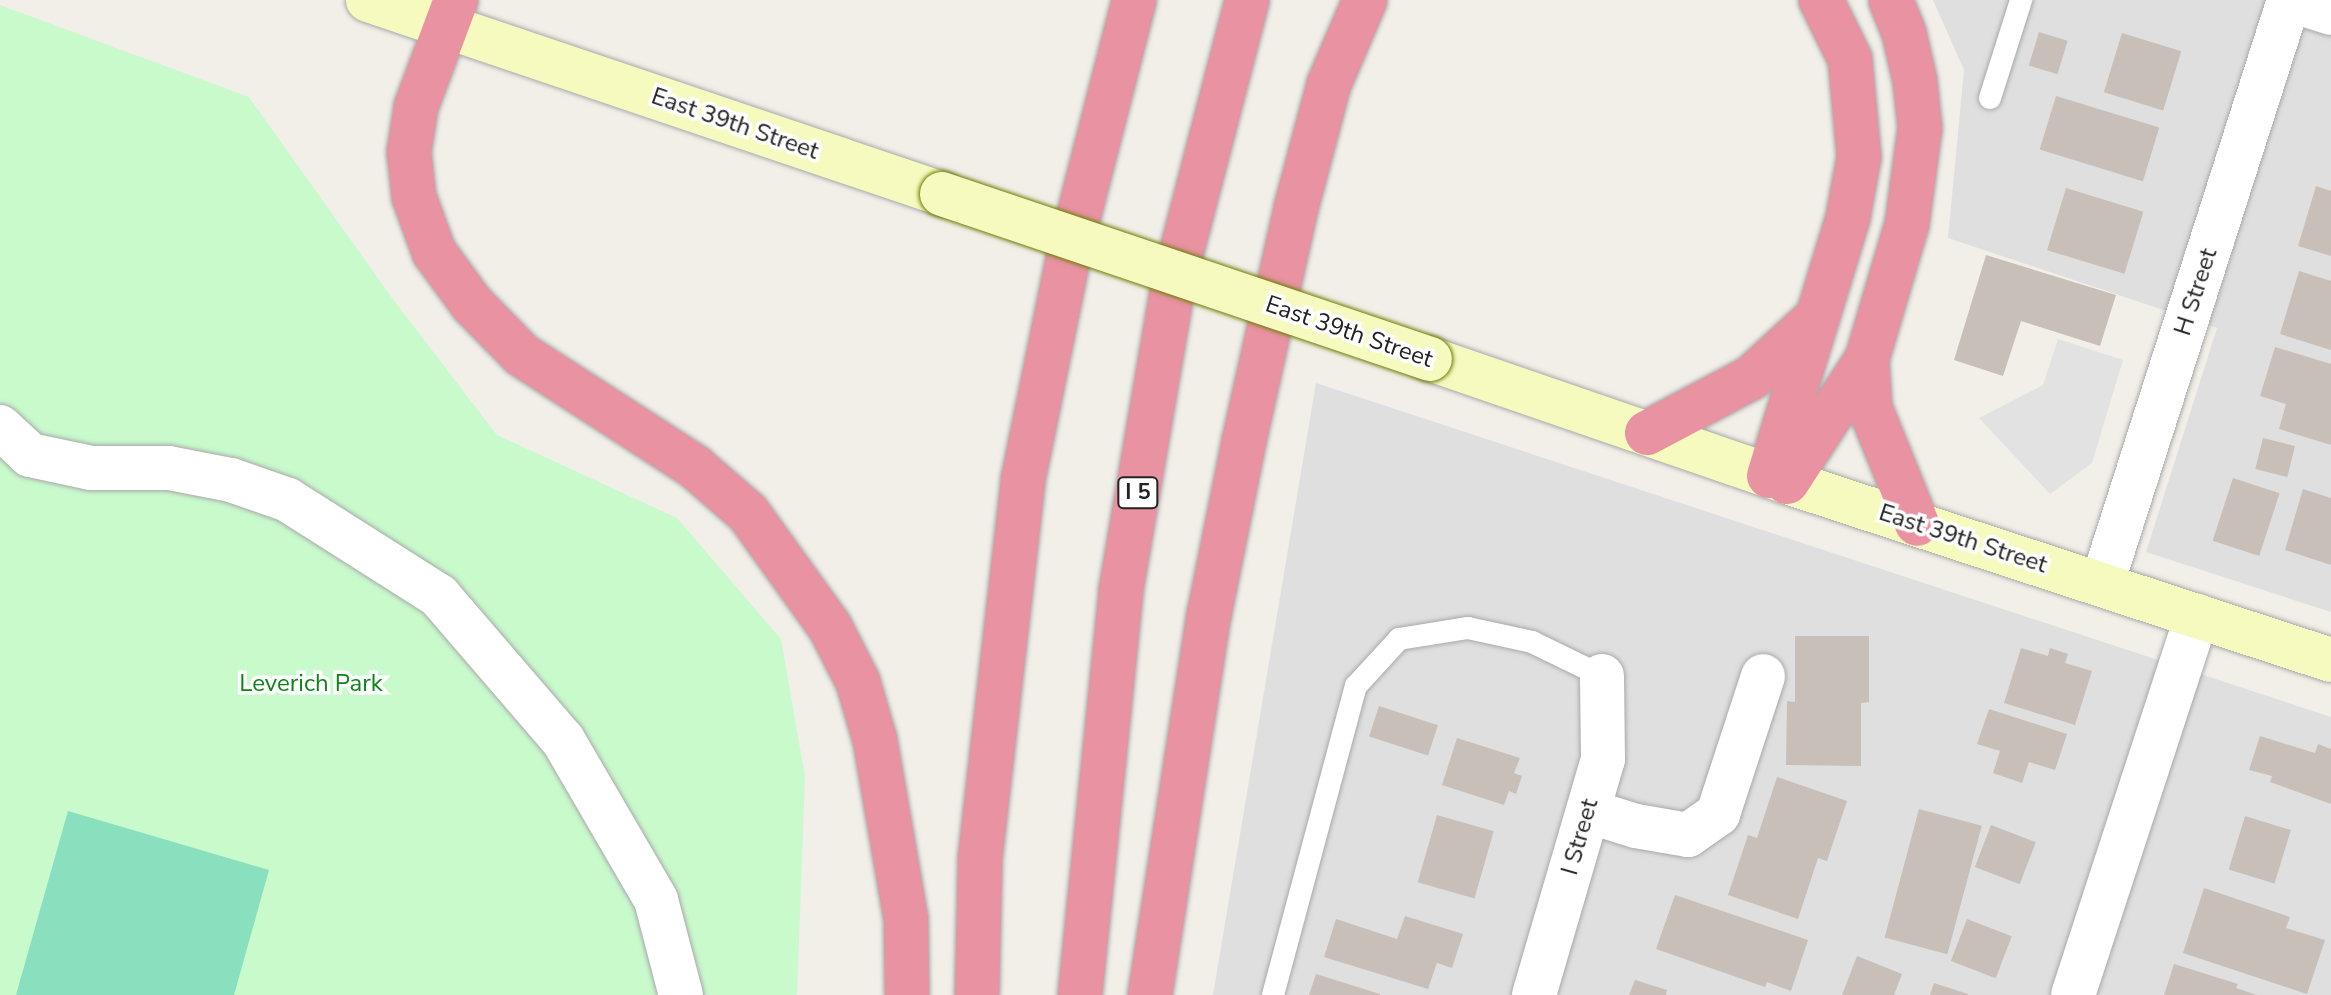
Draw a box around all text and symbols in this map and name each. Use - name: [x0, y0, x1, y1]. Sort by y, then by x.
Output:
- street label: East 39th Street: [648, 82, 822, 166]
- street label: H Street: [2168, 245, 2224, 339]
- street label: East 39th Street: [1262, 290, 1436, 374]
- road number: I 5: [1116, 475, 1160, 511]
- street label: East 39th Street: [1875, 498, 2051, 580]
- park label: Leverich Park: [239, 670, 383, 698]
- street label: I Street: [1555, 796, 1605, 878]

